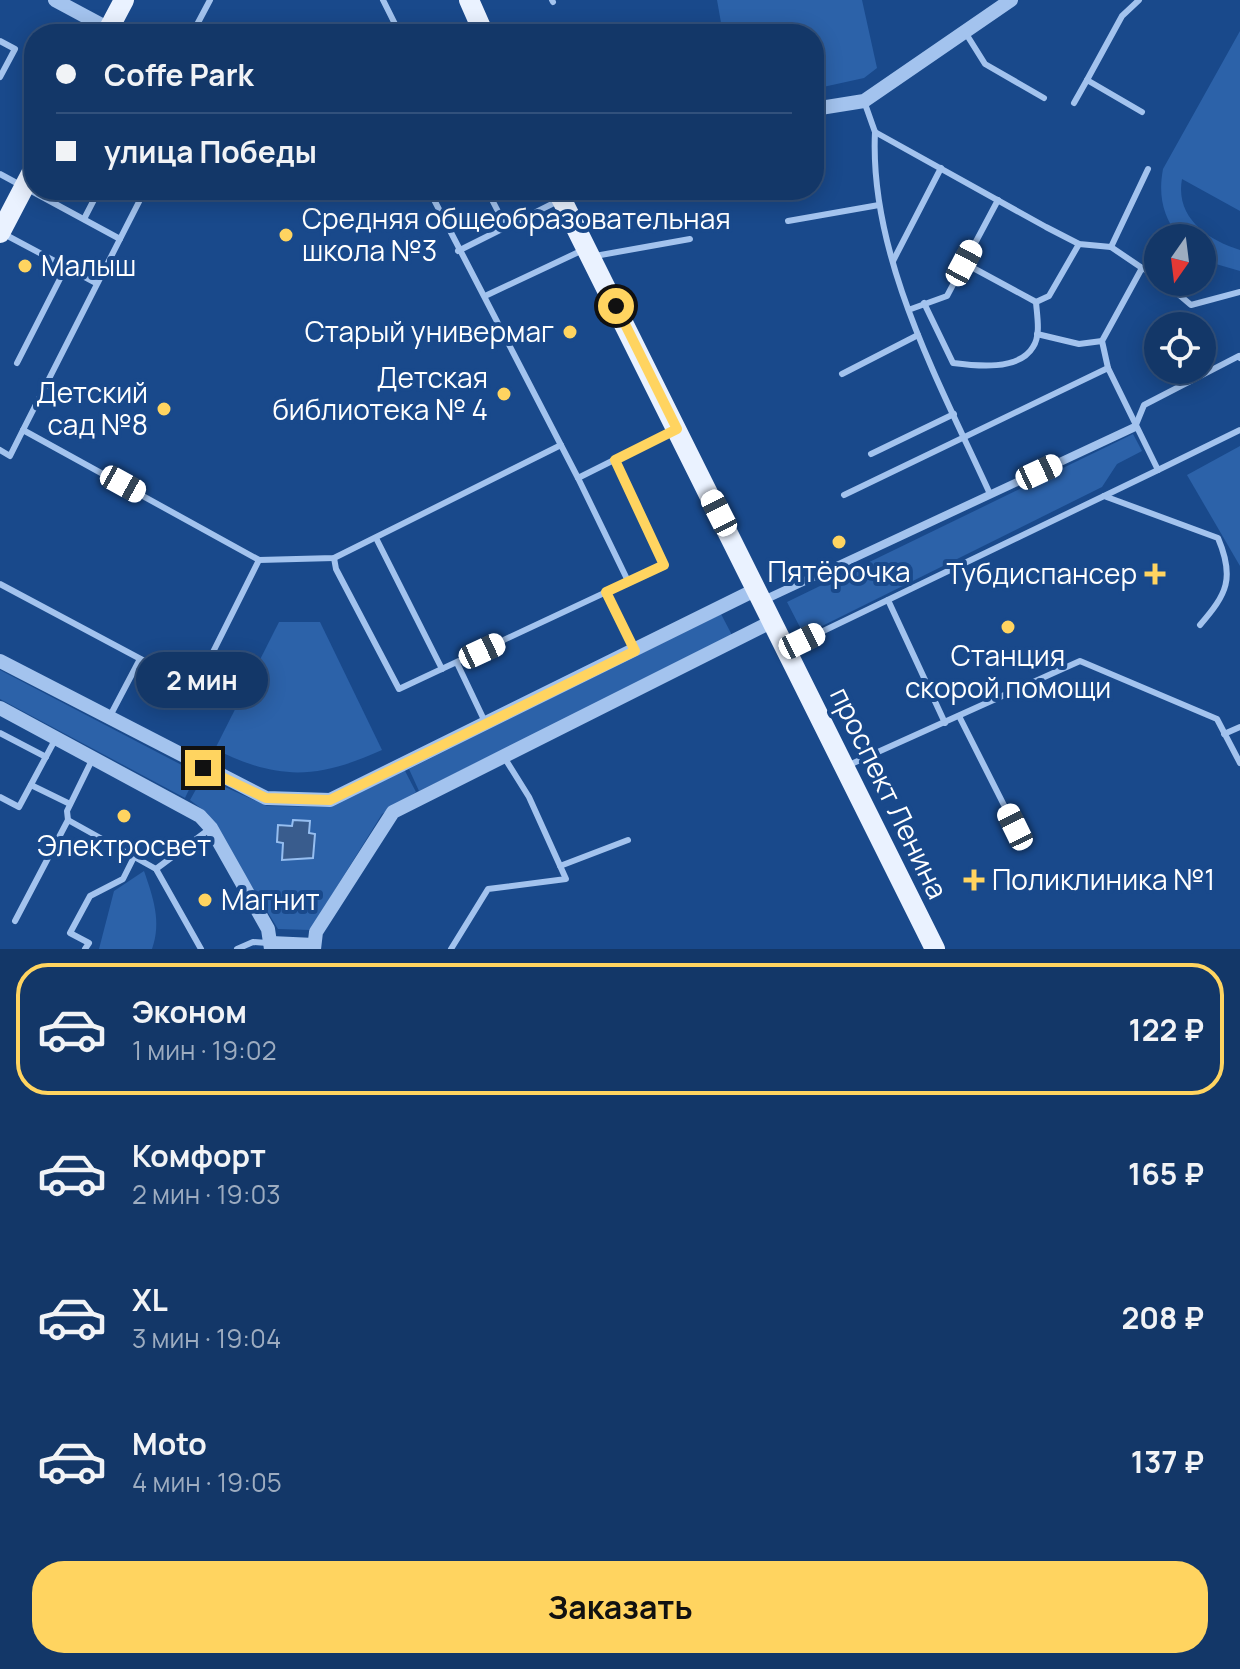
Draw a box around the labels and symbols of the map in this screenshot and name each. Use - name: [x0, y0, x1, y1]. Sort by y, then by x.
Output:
- place label: Средняя общеобразовательная школа №3: [302, 199, 731, 269]
- north arrow: [1144, 224, 1216, 296]
- marker: Средняя общеобразовательная школа №3: [277, 226, 295, 244]
- car: [942, 236, 986, 290]
- place label: Малыш: [41, 246, 136, 284]
- marker: Малыш: [16, 257, 34, 275]
- route start: [598, 288, 634, 324]
- place label: Старый универмаг: [305, 312, 554, 350]
- marker: Старый универмаг: [561, 323, 579, 341]
- place label: Детская библиотека № 4: [273, 358, 488, 428]
- place label: Детский сад №8: [36, 373, 148, 443]
- marker: Детская библиотека № 4: [495, 385, 513, 403]
- marker: Детский сад №8: [155, 400, 173, 418]
- car: [1012, 451, 1066, 493]
- car: [96, 462, 150, 506]
- car: [697, 486, 741, 540]
- marker: Пятёрочка: [830, 533, 848, 551]
- place label: Пятёрочка: [767, 552, 911, 590]
- place label: Тубдиспансер: [947, 554, 1137, 592]
- marker: Тубдиспансер: [1144, 563, 1166, 585]
- marker: Станция скорой помощи: [999, 618, 1017, 636]
- car: [775, 620, 829, 662]
- car: [455, 630, 509, 672]
- place label: Станция скорой помощи: [905, 636, 1111, 706]
- callout: 2 мин: [137, 652, 269, 708]
- street label: проспект Ленина: [822, 680, 958, 905]
- route end: [185, 750, 221, 786]
- car: [994, 800, 1036, 854]
- marker: Электросвет: [115, 807, 133, 825]
- place label: Электросвет: [37, 826, 211, 864]
- place label: Поликлиника №1: [992, 860, 1215, 898]
- marker: Поликлиника №1: [963, 869, 985, 891]
- place label: Магнит: [221, 880, 320, 918]
- marker: Магнит: [196, 891, 214, 909]

